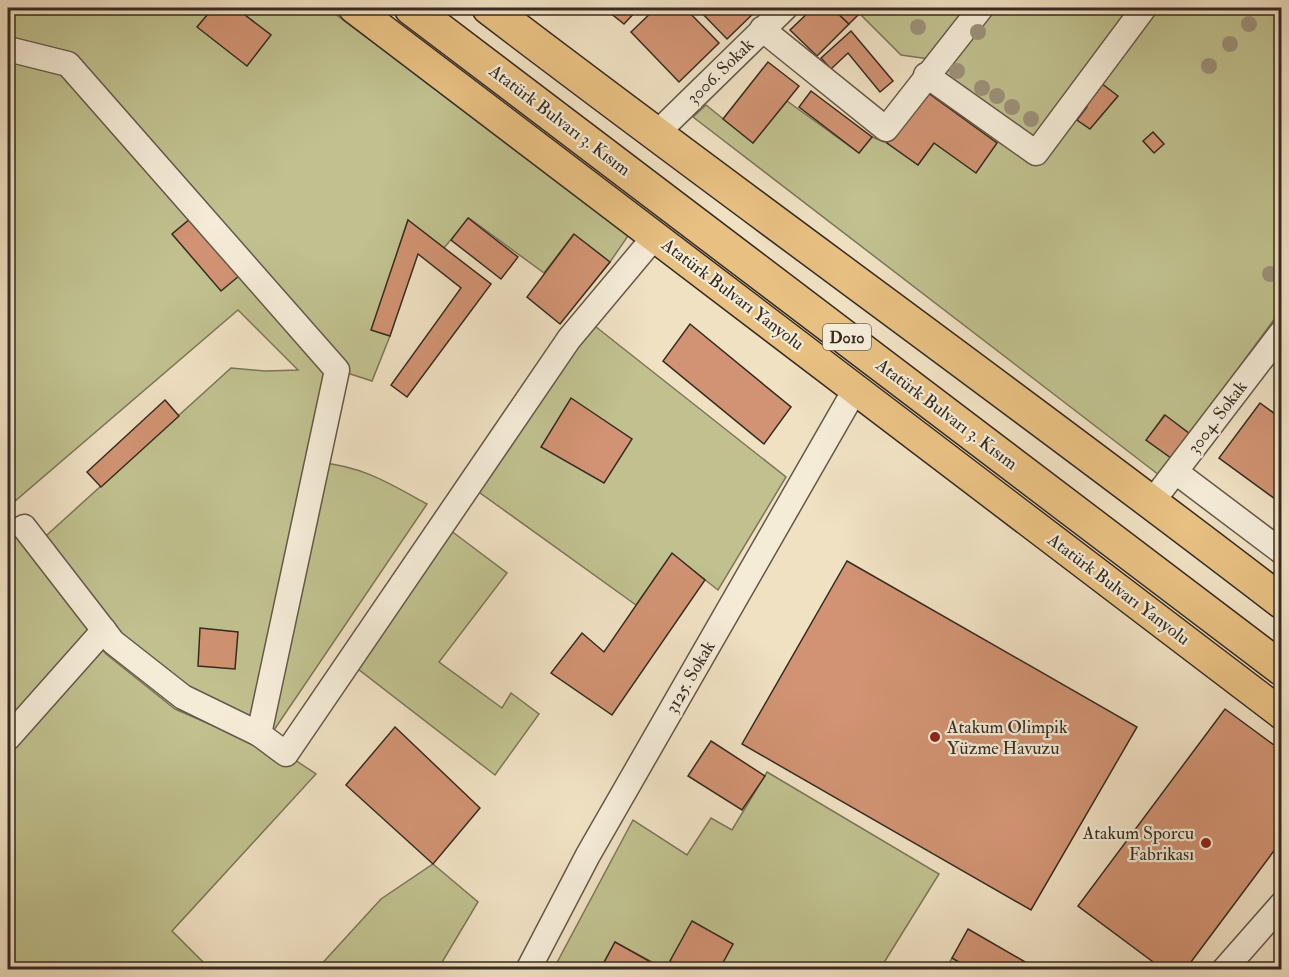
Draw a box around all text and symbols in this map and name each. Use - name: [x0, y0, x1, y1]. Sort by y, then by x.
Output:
- street label: 3006. Sokak: [682, 33, 759, 109]
- street label: Atatürk Bulvarı 3. Kısım: [484, 59, 635, 181]
- street label: Atatürk Bulvarı Yanyolu: [656, 233, 808, 355]
- road number: D010: [823, 324, 871, 350]
- street label: Atatürk Bulvarı 3. Kısım: [871, 353, 1022, 475]
- street label: 3004. Sokak: [1182, 376, 1253, 458]
- street label: Atatürk Bulvarı Yanyolu: [1042, 528, 1194, 650]
- street label: 3125. Sokak: [660, 636, 721, 718]
- place label: Atakum Olimpik Yüzme Havuzu: [946, 716, 1068, 760]
- marker: Atakum Olimpik Yüzme Havuzu: [928, 730, 942, 744]
- place label: Atakum Sporcu Fabrikası: [1082, 822, 1194, 866]
- marker: Atakum Sporcu Fabrikası: [1199, 836, 1213, 850]

